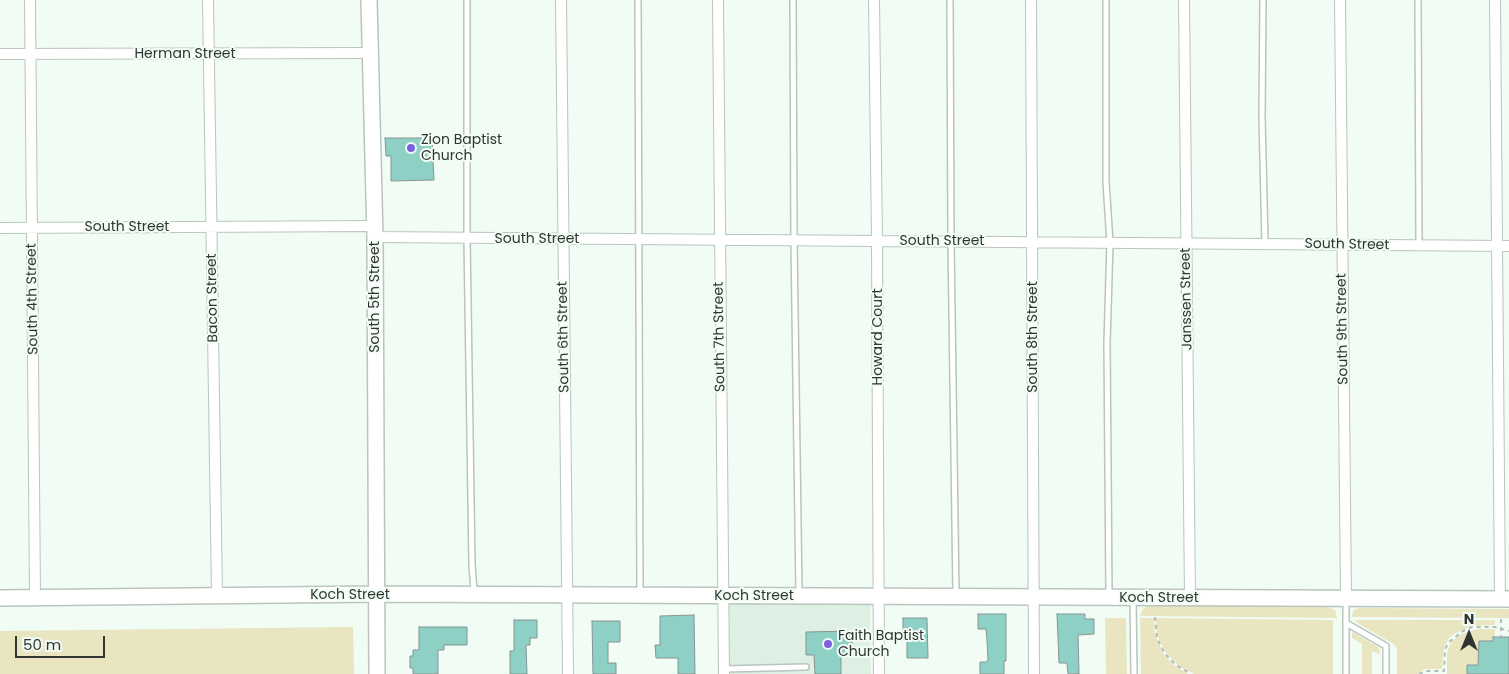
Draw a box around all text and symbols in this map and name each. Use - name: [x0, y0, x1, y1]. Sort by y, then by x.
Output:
- street label: Herman Street: [134, 46, 236, 62]
- place label: Zion Baptist Church: [421, 132, 502, 164]
- marker: Zion Baptist Church: [405, 142, 417, 154]
- street label: South Street: [85, 219, 169, 235]
- street label: South Street: [495, 231, 579, 247]
- street label: South Street: [900, 233, 984, 249]
- street label: South Street: [1304, 236, 1390, 254]
- street label: South 5th Street: [367, 241, 383, 353]
- street label: South 4th Street: [24, 243, 42, 355]
- street label: Janssen Street: [1178, 247, 1196, 351]
- street label: Bacon Street: [204, 253, 222, 343]
- street label: South 9th Street: [1334, 273, 1352, 385]
- street label: South 6th Street: [555, 281, 573, 393]
- street label: South 8th Street: [1025, 281, 1041, 393]
- street label: South 7th Street: [711, 282, 729, 392]
- street label: Howard Court: [870, 288, 886, 386]
- street label: Koch Street: [310, 587, 390, 603]
- street label: Koch Street: [714, 588, 794, 604]
- street label: Koch Street: [1119, 590, 1199, 606]
- north arrow: [1444, 609, 1494, 659]
- text: N: [1464, 609, 1474, 629]
- scale bar: [18, 626, 108, 658]
- place label: Faith Baptist Church: [838, 628, 924, 660]
- text: 50 m: [23, 634, 61, 655]
- marker: Faith Baptist Church: [822, 638, 834, 650]

